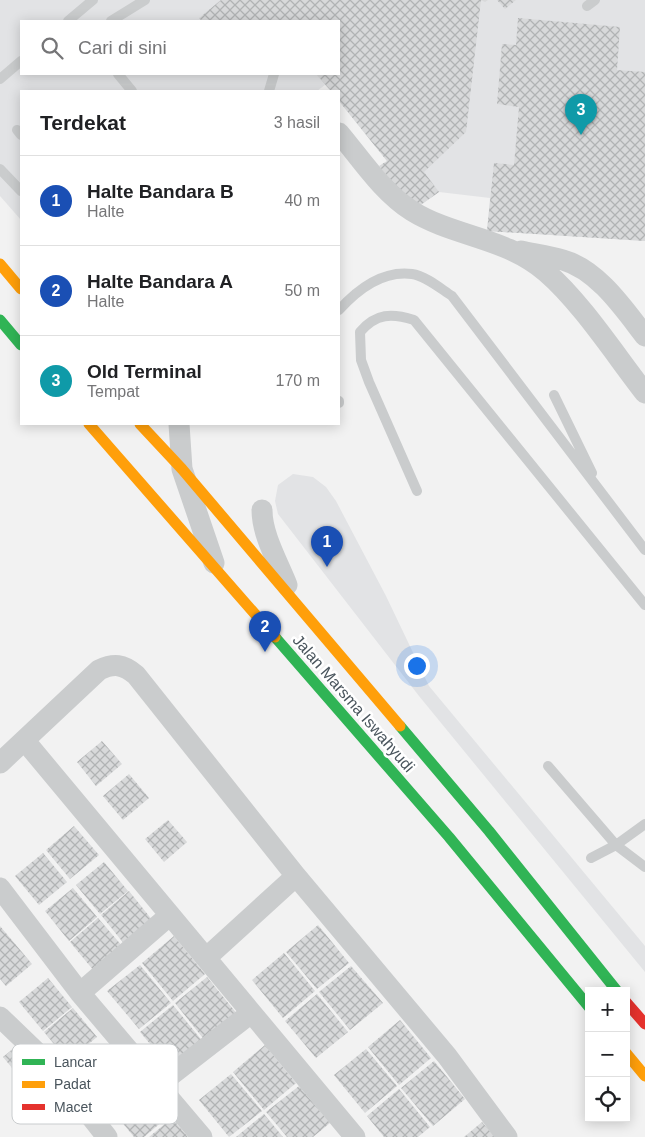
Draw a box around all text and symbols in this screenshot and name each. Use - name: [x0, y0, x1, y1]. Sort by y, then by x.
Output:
- search box: [20, 20, 340, 75]
- icon: search: [38, 34, 66, 62]
- text: Cari di sini: [78, 37, 167, 58]
- pin: 3: [565, 94, 597, 135]
- text: Terdekat: [40, 111, 126, 134]
- text: 3 hasil: [274, 114, 320, 131]
- text: Halte Bandara B: [87, 181, 234, 202]
- text: 1: [52, 192, 60, 209]
- text: 40 m: [284, 192, 320, 209]
- text: Halte: [87, 203, 124, 220]
- text: Halte Bandara A: [87, 271, 233, 292]
- text: 2: [52, 282, 60, 299]
- text: 50 m: [284, 282, 320, 299]
- text: Halte: [87, 293, 124, 310]
- text: Old Terminal: [87, 361, 202, 382]
- text: 3: [52, 372, 60, 389]
- text: 170 m: [276, 372, 320, 389]
- text: Tempat: [87, 383, 139, 400]
- pin: 1: [311, 526, 343, 567]
- pin: 2: [249, 611, 281, 652]
- street label: Jalan Marsma Iswahyudi: [289, 631, 418, 775]
- your location: [404, 653, 430, 679]
- map controls: [585, 987, 630, 1122]
- button: +: [585, 987, 630, 1032]
- button: −: [585, 1032, 630, 1077]
- legend: [12, 1044, 178, 1124]
- text: Lancar: [54, 1054, 97, 1070]
- text: Padat: [54, 1076, 91, 1092]
- button: locate: [585, 1077, 630, 1122]
- text: Macet: [54, 1099, 92, 1115]

